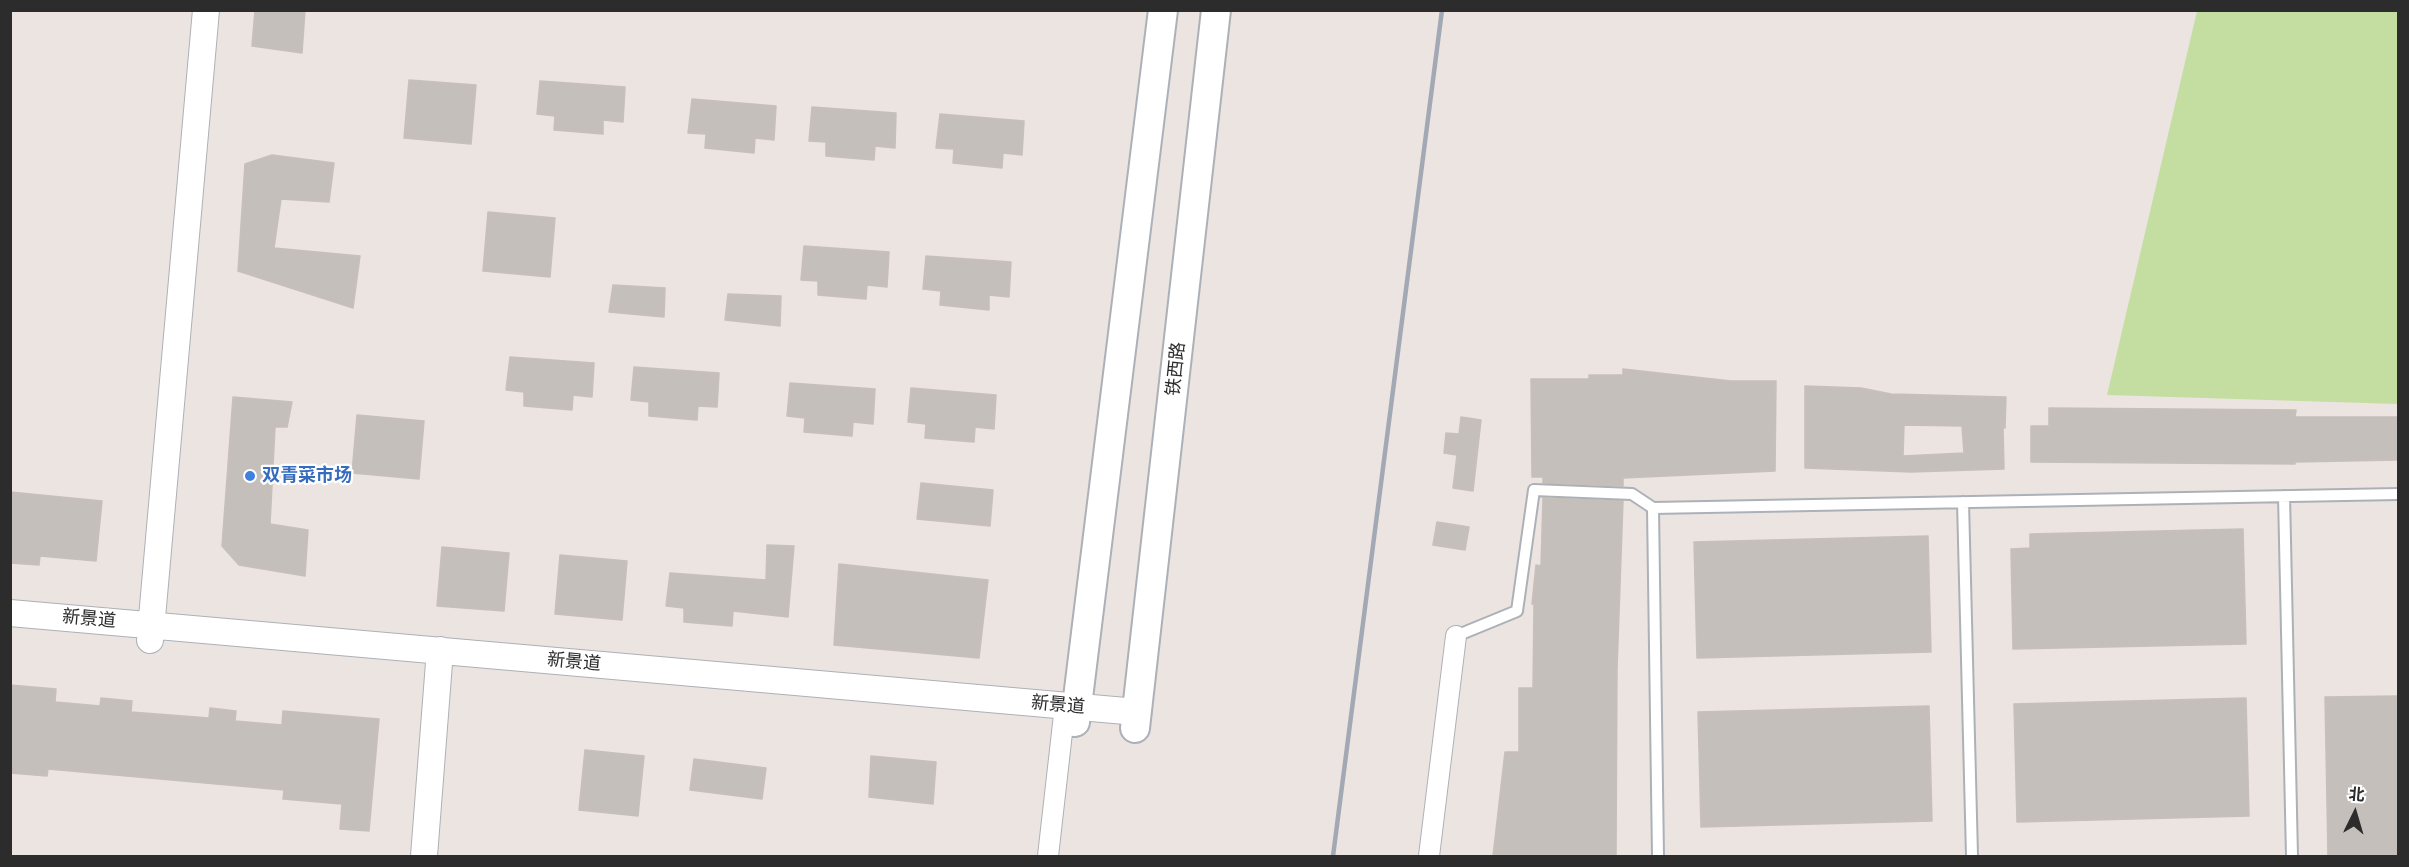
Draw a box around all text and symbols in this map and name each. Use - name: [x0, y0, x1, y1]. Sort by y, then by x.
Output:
- street label: 铁西路: [1162, 341, 1190, 397]
- place label: 双青菜市场: [262, 465, 352, 487]
- marker: 双青菜市场: [243, 469, 257, 483]
- street label: 新景道: [61, 606, 117, 632]
- street label: 新景道: [546, 649, 602, 675]
- street label: 新景道: [1030, 692, 1086, 718]
- north arrow: [2325, 783, 2385, 843]
- text: 北: [2348, 784, 2365, 805]

